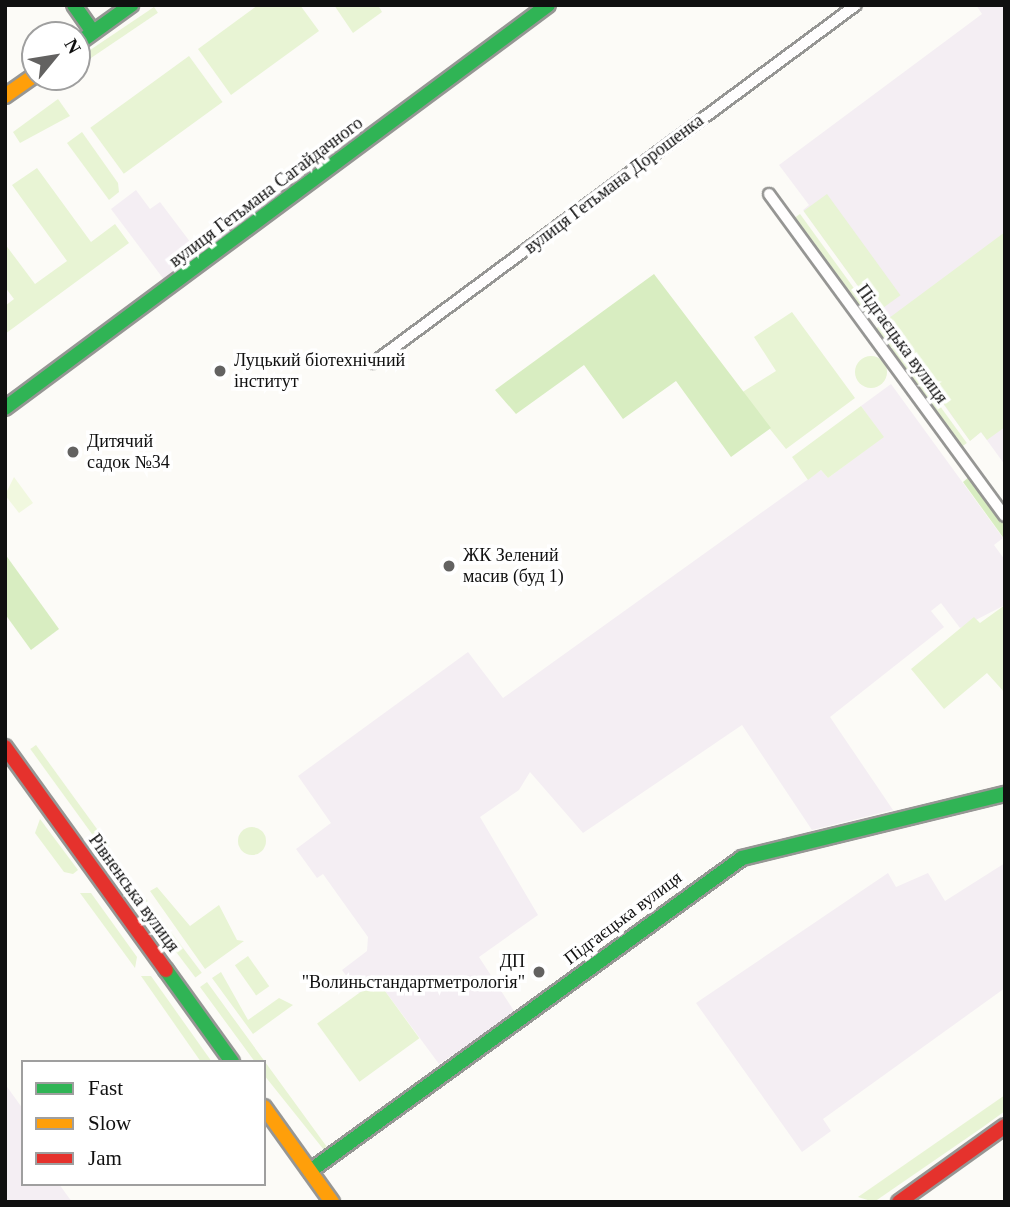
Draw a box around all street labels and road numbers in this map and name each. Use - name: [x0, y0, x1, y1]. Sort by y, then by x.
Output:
- street label: вулиця Гетьмана Дорошенка: [520, 110, 708, 258]
- street label: вулиця Гетьмана Сагайдачного: [165, 112, 367, 272]
- street label: Підгаєцька вулиця: [852, 280, 952, 408]
- street label: Рівненська вулиця: [84, 830, 184, 956]
- street label: Підгаєцька вулиця: [560, 867, 686, 969]

